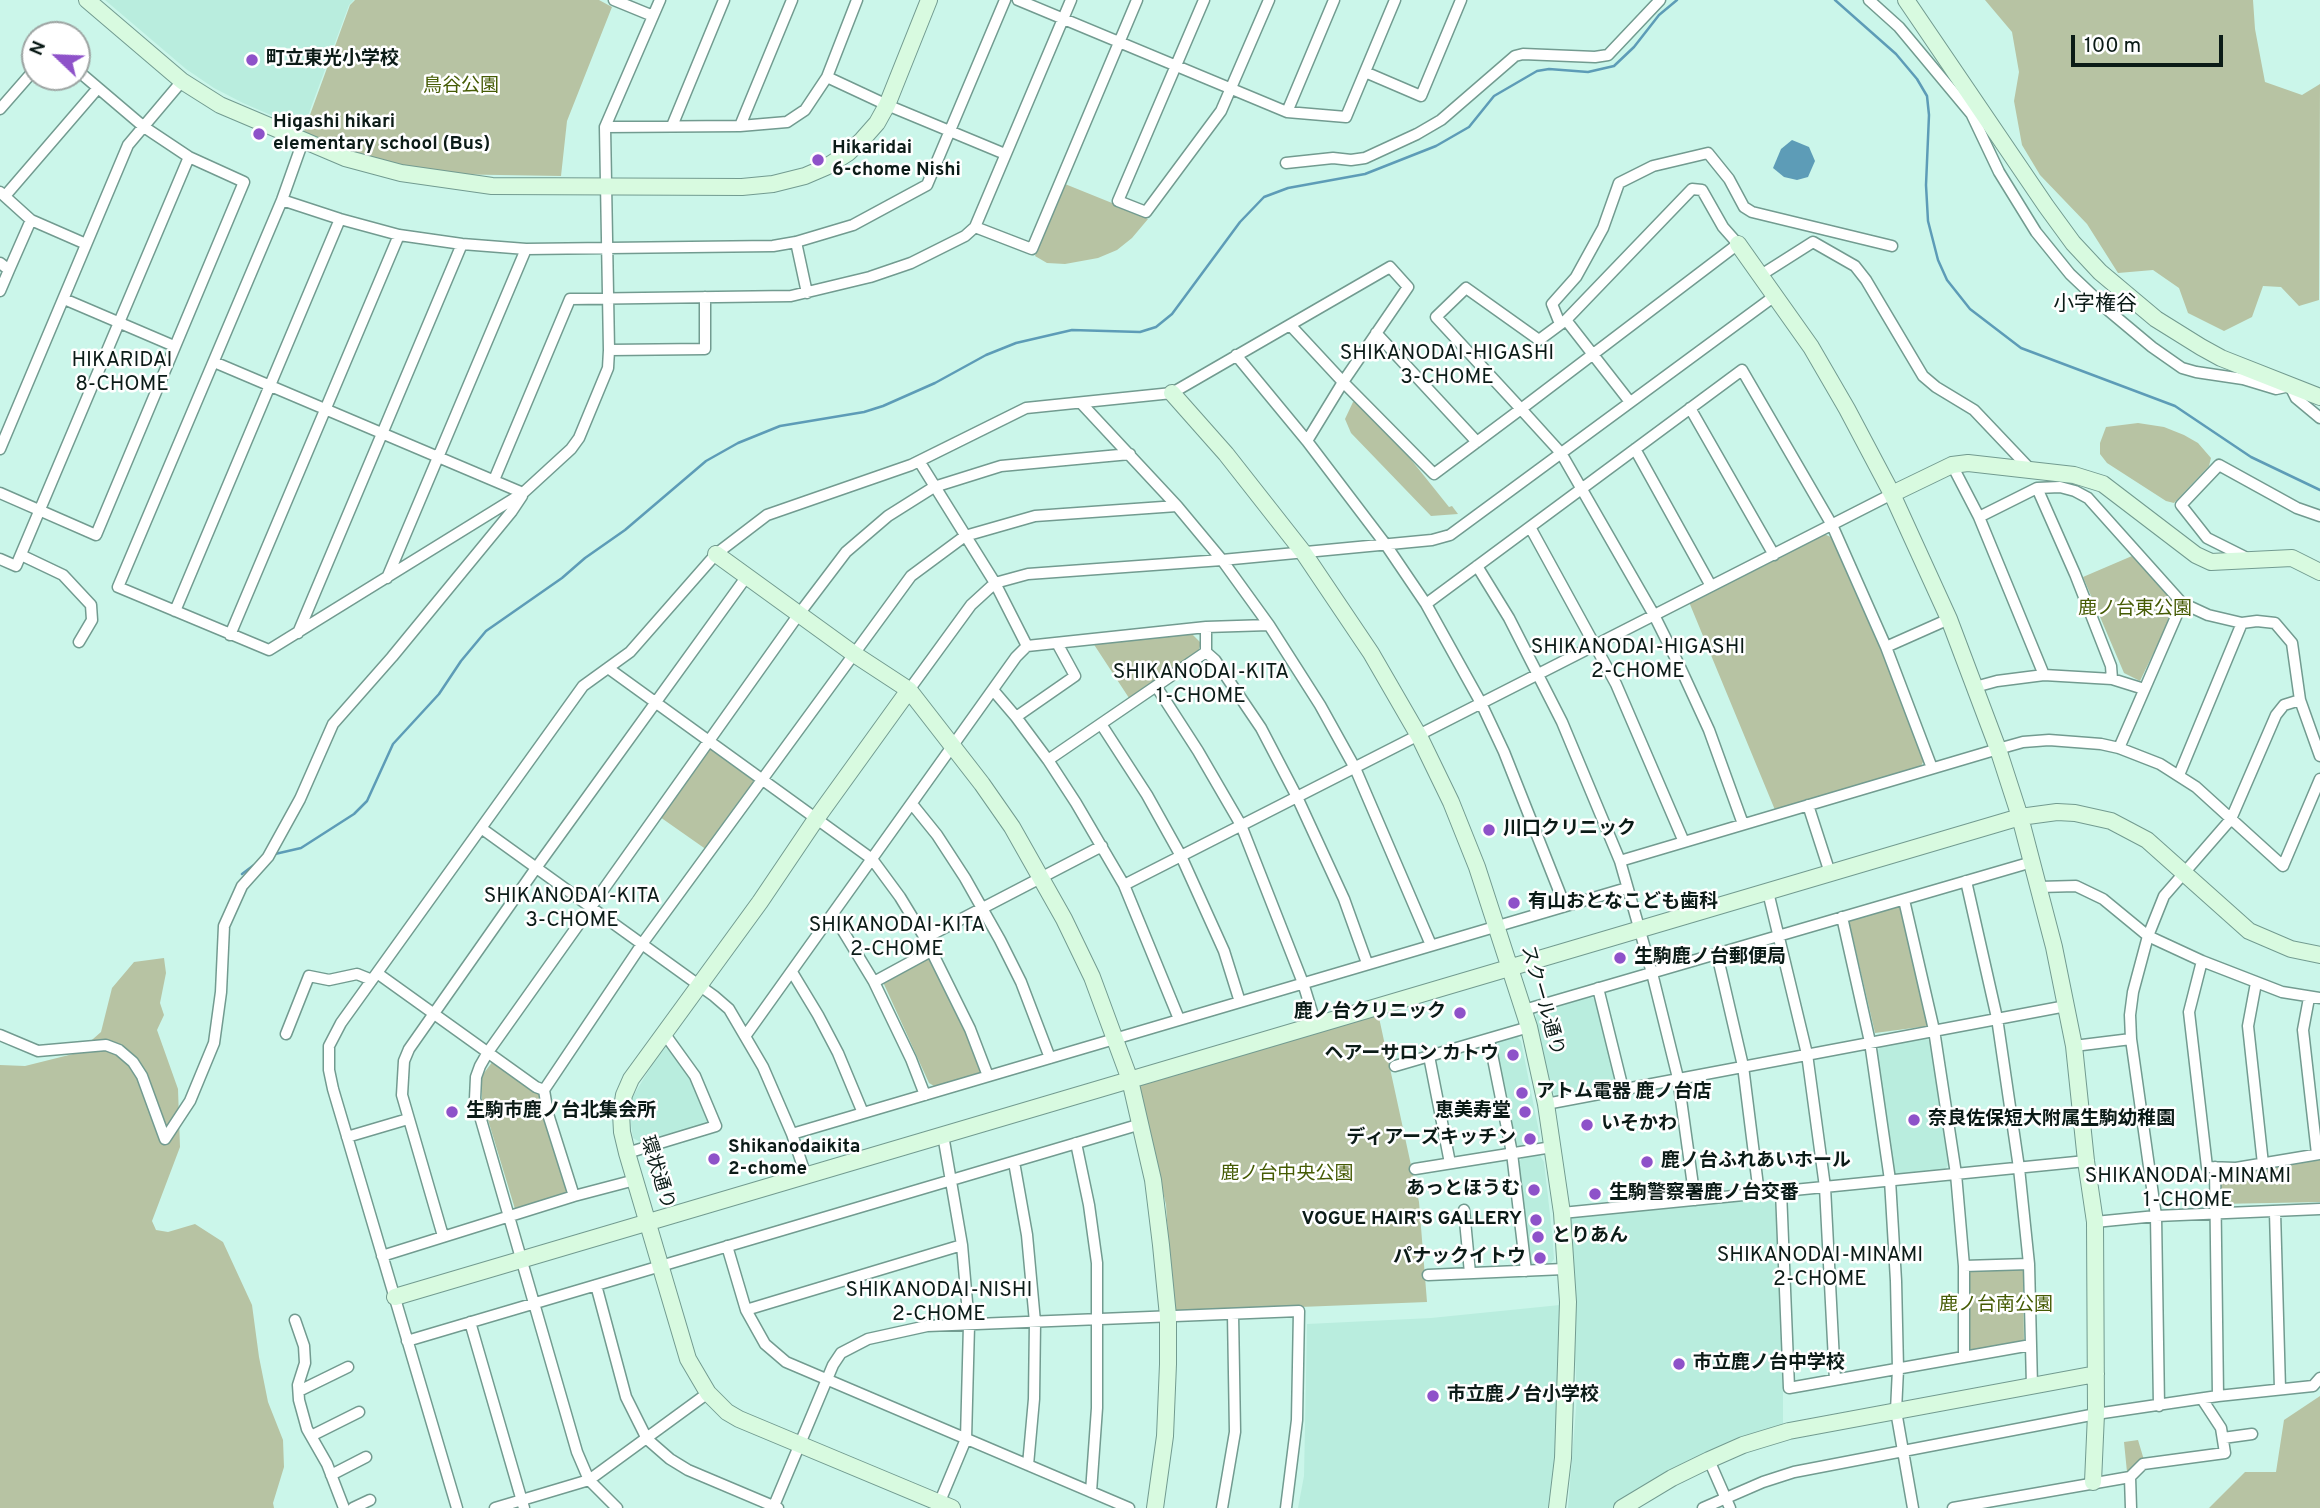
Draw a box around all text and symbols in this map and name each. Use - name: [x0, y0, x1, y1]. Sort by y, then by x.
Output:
- north arrow: [21, 21, 91, 91]
- scale bar: [2075, 21, 2227, 65]
- text: 100 m: [2084, 33, 2141, 60]
- text: N: [25, 38, 52, 60]
- place label: 町立東光小学校: [266, 49, 399, 71]
- marker: 町立東光小学校: [244, 52, 260, 68]
- park label: 鳥谷公園: [423, 76, 499, 98]
- place label: Higashi hikari elementary school (Bus): [273, 112, 490, 156]
- marker: Higashi hikari elementary school (Bus): [251, 126, 267, 142]
- place label: Hikaridai 6-chome Nishi: [832, 138, 961, 182]
- marker: Hikaridai 6-chome Nishi: [810, 152, 826, 168]
- district label: 小字権谷: [2053, 293, 2137, 319]
- district label: SHIKANODAI-HIGASHI 3-CHOME: [1324, 342, 1570, 392]
- district label: HIKARIDAI 8-CHOME: [64, 349, 180, 399]
- park label: 鹿ノ台東公園: [2078, 599, 2192, 621]
- district label: SHIKANODAI-HIGASHI 2-CHOME: [1515, 636, 1761, 686]
- district label: SHIKANODAI-KITA 1-CHOME: [1100, 661, 1302, 711]
- place label: 川口クリニック: [1503, 819, 1636, 841]
- marker: 川口クリニック: [1481, 822, 1497, 838]
- district label: SHIKANODAI-KITA 3-CHOME: [471, 885, 673, 935]
- place label: 有山おとなこども歯科: [1528, 892, 1718, 914]
- marker: 有山おとなこども歯科: [1506, 895, 1522, 911]
- district label: SHIKANODAI-KITA 2-CHOME: [796, 914, 998, 964]
- street label: スクール通り: [1514, 943, 1568, 1059]
- place label: 生駒鹿ノ台郵便局: [1634, 947, 1786, 969]
- marker: 生駒鹿ノ台郵便局: [1612, 950, 1628, 966]
- place label: 鹿ノ台クリニック: [1294, 1002, 1446, 1024]
- marker: 鹿ノ台クリニック: [1452, 1005, 1468, 1021]
- place label: ヘアーサロン カトウ: [1324, 1044, 1499, 1066]
- marker: ヘアーサロン カトウ: [1505, 1047, 1521, 1063]
- place label: アトム電器 鹿ノ台店: [1536, 1082, 1712, 1104]
- marker: アトム電器 鹿ノ台店: [1514, 1085, 1530, 1101]
- place label: 生駒市鹿ノ台北集会所: [466, 1101, 656, 1123]
- place label: 恵美寿堂: [1435, 1101, 1511, 1123]
- marker: 生駒市鹿ノ台北集会所: [444, 1104, 460, 1120]
- marker: 恵美寿堂: [1517, 1104, 1533, 1120]
- place label: 奈良佐保短大附属生駒幼稚園: [1928, 1109, 2175, 1131]
- marker: 奈良佐保短大附属生駒幼稚園: [1906, 1112, 1922, 1128]
- place label: いそかわ: [1601, 1114, 1677, 1136]
- marker: いそかわ: [1579, 1117, 1595, 1133]
- place label: ディアーズキッチン: [1346, 1128, 1516, 1150]
- marker: ディアーズキッチン: [1522, 1131, 1538, 1147]
- street label: 環状通り: [634, 1133, 678, 1213]
- place label: Shikanodaikita 2-chome: [728, 1137, 860, 1181]
- marker: Shikanodaikita 2-chome: [706, 1151, 722, 1167]
- place label: 鹿ノ台ふれあいホール: [1661, 1151, 1851, 1173]
- marker: 鹿ノ台ふれあいホール: [1639, 1154, 1655, 1170]
- park label: 鹿ノ台中央公園: [1221, 1164, 1353, 1186]
- district label: SHIKANODAI-MINAMI 1-CHOME: [2070, 1165, 2306, 1215]
- place label: あっとほうむ: [1406, 1179, 1520, 1201]
- marker: あっとほうむ: [1526, 1182, 1542, 1198]
- place label: 生駒警察署鹿ノ台交番: [1609, 1183, 1799, 1205]
- marker: 生駒警察署鹿ノ台交番: [1587, 1186, 1603, 1202]
- place label: VOGUE HAIR'S GALLERY: [1301, 1209, 1522, 1231]
- marker: VOGUE HAIR'S GALLERY: [1528, 1212, 1544, 1228]
- place label: とりあん: [1552, 1226, 1628, 1248]
- marker: とりあん: [1530, 1229, 1546, 1245]
- district label: SHIKANODAI-MINAMI 2-CHOME: [1702, 1244, 1938, 1294]
- place label: パナックイトウ: [1393, 1247, 1526, 1269]
- marker: パナックイトウ: [1532, 1250, 1548, 1266]
- district label: SHIKANODAI-NISHI 2-CHOME: [832, 1279, 1046, 1329]
- park label: 鹿ノ台南公園: [1939, 1295, 2053, 1317]
- place label: 市立鹿ノ台中学校: [1693, 1353, 1845, 1375]
- marker: 市立鹿ノ台中学校: [1671, 1356, 1687, 1372]
- place label: 市立鹿ノ台小学校: [1447, 1385, 1599, 1407]
- marker: 市立鹿ノ台小学校: [1425, 1388, 1441, 1404]

